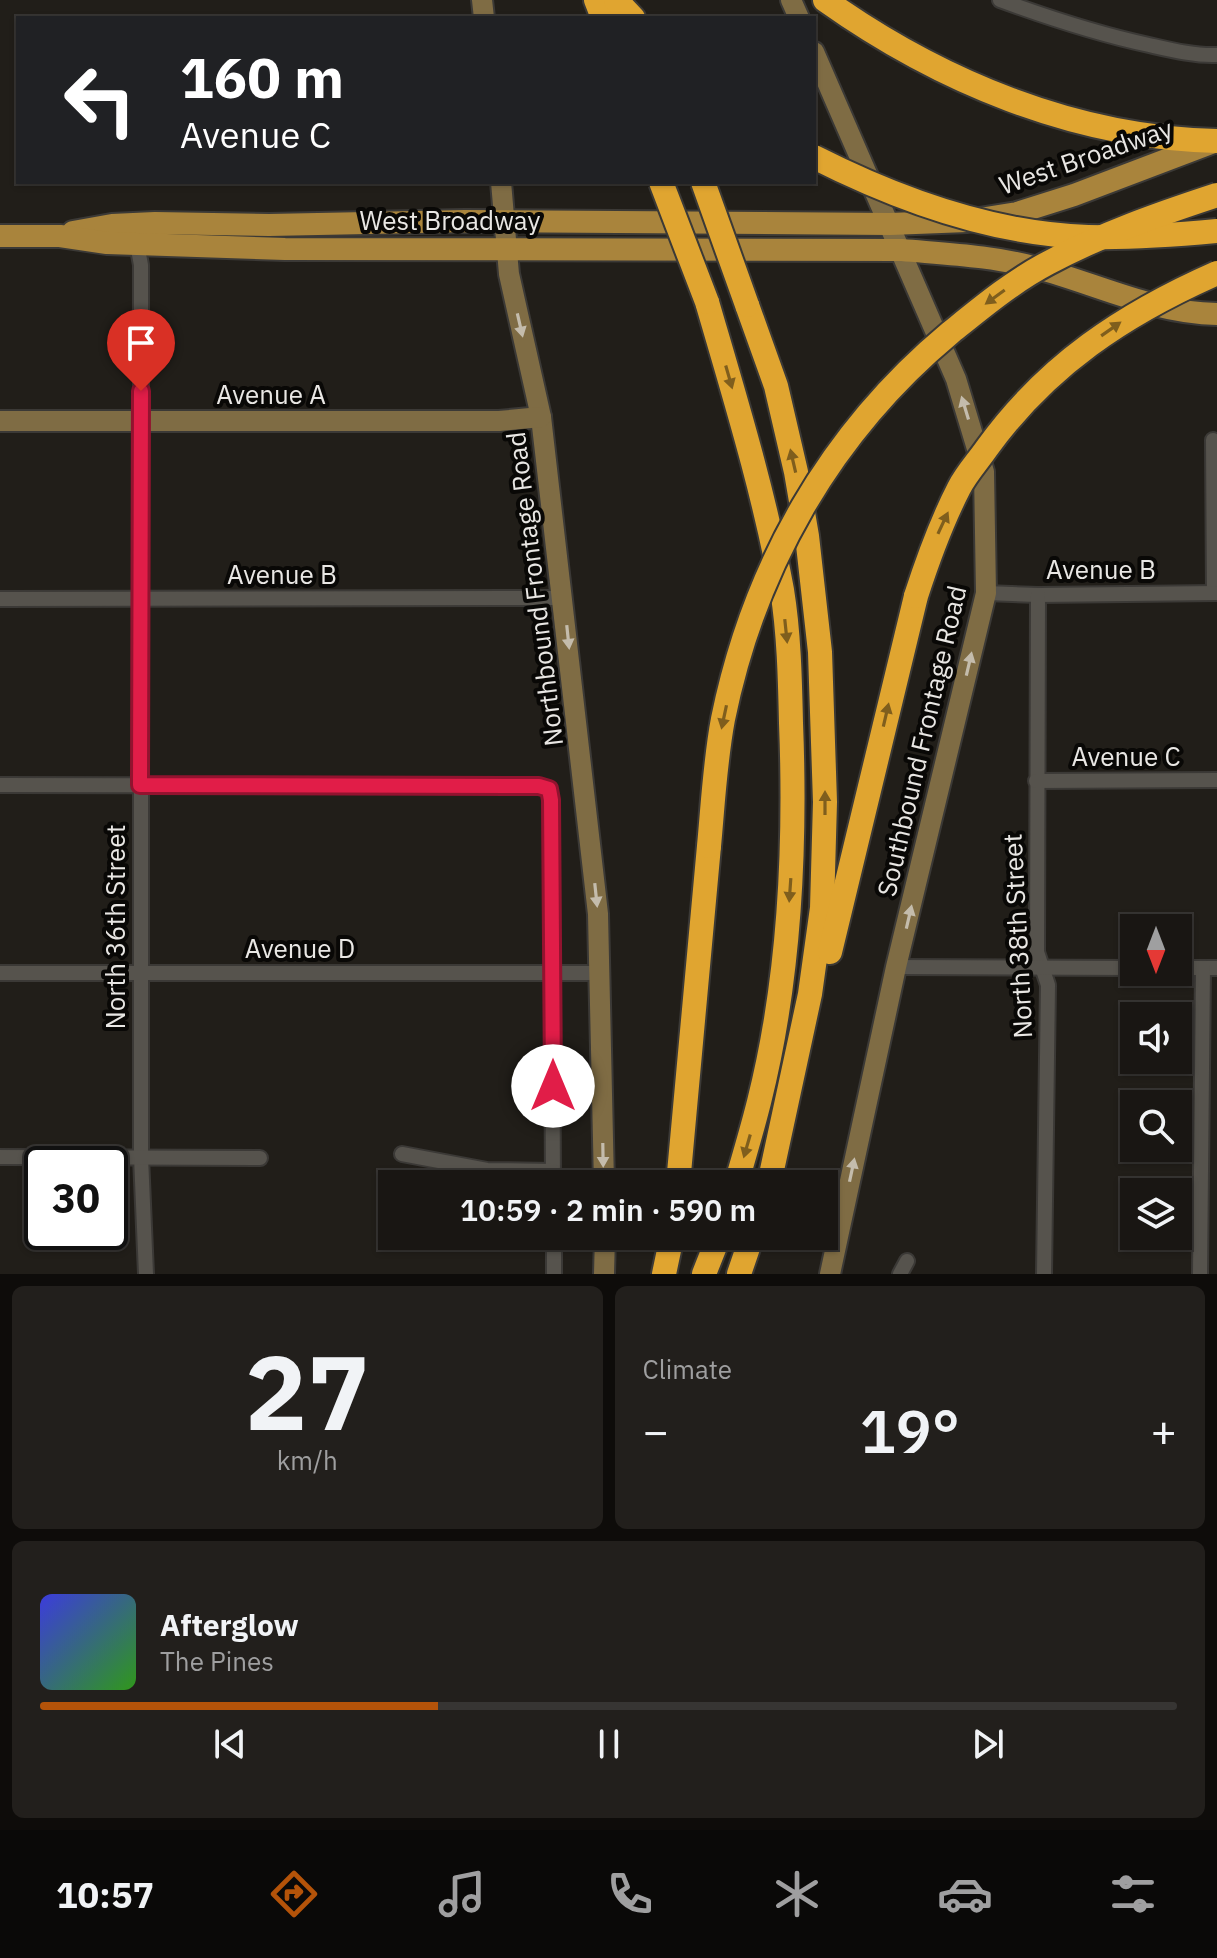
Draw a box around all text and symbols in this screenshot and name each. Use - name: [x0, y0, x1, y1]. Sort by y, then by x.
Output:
- text: 160 m: [180, 41, 344, 113]
- icon: left: [48, 48, 152, 152]
- street label: West Broadway: [994, 110, 1177, 202]
- text: Avenue C: [180, 111, 331, 158]
- street label: West Broadway: [359, 203, 541, 237]
- one-way arrow: [984, 289, 1005, 304]
- pin: [107, 309, 175, 391]
- one-way arrow: [514, 313, 527, 338]
- icon: arrive: [119, 321, 163, 365]
- one-way arrow: [1100, 322, 1121, 337]
- one-way arrow: [723, 366, 736, 390]
- street label: Avenue A: [216, 377, 326, 411]
- one-way arrow: [958, 396, 971, 420]
- street label: Northbound Frontage Road: [498, 430, 570, 748]
- one-way arrow: [787, 449, 799, 474]
- one-way arrow: [936, 511, 950, 535]
- street label: Avenue B: [1046, 552, 1156, 586]
- street label: Avenue B: [227, 557, 337, 591]
- street label: Southbound Frontage Road: [869, 582, 973, 900]
- one-way arrow: [780, 618, 793, 643]
- one-way arrow: [561, 625, 574, 650]
- one-way arrow: [963, 651, 976, 676]
- one-way arrow: [880, 702, 892, 727]
- one-way arrow: [718, 705, 730, 730]
- street label: Avenue C: [1071, 739, 1181, 773]
- one-way arrow: [819, 790, 831, 815]
- street label: North 36th Street: [98, 824, 132, 1030]
- street label: North 38th Street: [995, 833, 1039, 1039]
- one-way arrow: [783, 878, 796, 903]
- one-way arrow: [589, 883, 602, 908]
- one-way arrow: [903, 904, 915, 929]
- north arrow: [1120, 914, 1192, 986]
- map controls: [1120, 914, 1192, 1250]
- street label: Avenue D: [245, 931, 355, 965]
- button: sound: [1120, 1002, 1192, 1074]
- position arrow: [511, 1044, 595, 1128]
- button: search: [1120, 1090, 1192, 1162]
- one-way arrow: [740, 1133, 752, 1158]
- one-way arrow: [597, 1143, 609, 1168]
- speed limit sign: 30: [24, 1146, 128, 1250]
- one-way arrow: [846, 1158, 859, 1183]
- button: layers: [1120, 1178, 1192, 1250]
- text: 10:59 · 2 min · 590 m: [460, 1190, 756, 1229]
- text: 27: [245, 1323, 370, 1459]
- text: Climate: [643, 1352, 732, 1386]
- text: 19°: [860, 1391, 960, 1470]
- text: −: [643, 1402, 669, 1459]
- text: +: [1151, 1402, 1177, 1459]
- text: km/h: [277, 1443, 338, 1477]
- text: Afterglow: [160, 1605, 299, 1644]
- text: The Pines: [160, 1644, 274, 1678]
- icon: previous: [208, 1722, 252, 1766]
- icon: pause: [587, 1722, 631, 1766]
- icon: next: [966, 1722, 1010, 1766]
- icon: directions: [266, 1866, 322, 1922]
- icon: music: [434, 1866, 490, 1922]
- icon: phone: [602, 1866, 658, 1922]
- icon: climate: [769, 1866, 825, 1922]
- icon: car: [937, 1866, 993, 1922]
- icon: filters: [1105, 1866, 1161, 1922]
- text: 10:57: [56, 1871, 154, 1918]

